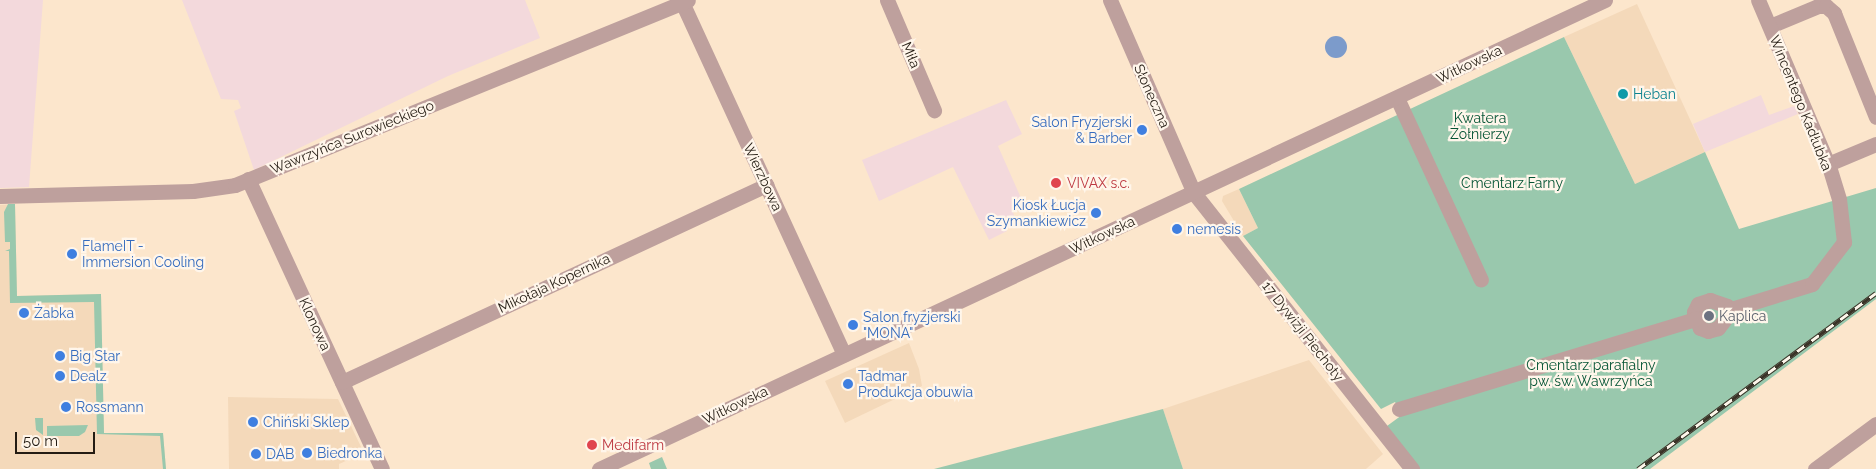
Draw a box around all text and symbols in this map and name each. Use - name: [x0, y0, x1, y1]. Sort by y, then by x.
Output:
- street label: Wincentego Kadłubka: [1766, 33, 1836, 173]
- street label: Miła: [898, 39, 924, 71]
- street label: Witkowska: [1434, 41, 1504, 87]
- street label: Słoneczna: [1131, 62, 1173, 130]
- place label: Heban: [1633, 86, 1676, 102]
- marker: Heban: [1617, 88, 1629, 100]
- street label: Wawrzyńca Surowieckiego: [268, 96, 436, 178]
- park label: Kwatera Żołnierzy: [1450, 110, 1510, 142]
- place label: Salon Fryzjerski & Barber: [1031, 114, 1132, 146]
- marker: Salon Fryzjerski & Barber: [1136, 124, 1148, 136]
- street label: Wierzbowa: [740, 140, 786, 214]
- place label: VIVAX s.c.: [1067, 175, 1130, 191]
- park label: Cmentarz Farny: [1461, 175, 1563, 191]
- marker: VIVAX s.c.: [1049, 176, 1063, 190]
- place label: Kiosk Łucja Szymankiewicz: [987, 197, 1086, 230]
- marker: Kiosk Łucja Szymankiewicz: [1090, 207, 1102, 219]
- street label: Witkowska: [1067, 212, 1137, 258]
- place label: nemesis: [1187, 221, 1241, 237]
- marker: nemesis: [1171, 223, 1183, 235]
- place label: FlameIT - Immersion Cooling: [82, 238, 204, 270]
- marker: FlameIT - Immersion Cooling: [66, 248, 78, 260]
- street label: Mikołaja Kopernika: [495, 250, 613, 316]
- street label: 17 Dywizji Piechoty: [1259, 278, 1347, 384]
- street label: Klonowa: [296, 295, 334, 353]
- place label: Żabka: [34, 305, 74, 321]
- marker: Żabka: [18, 307, 30, 319]
- place label: Kaplica: [1719, 308, 1766, 324]
- place label: Salon fryzjerski "MONA": [863, 309, 961, 342]
- marker: Kaplica: [1703, 310, 1715, 322]
- marker: Salon fryzjerski "MONA": [847, 319, 859, 331]
- place label: Big Star: [70, 348, 120, 364]
- marker: Big Star: [54, 350, 66, 362]
- park label: Cmentarz parafialny pw. św. Wawrzyńca: [1526, 357, 1656, 390]
- place label: Dealz: [70, 368, 107, 384]
- place label: Tadmar Produkcja obuwia: [858, 368, 973, 401]
- marker: Dealz: [54, 370, 66, 382]
- marker: Tadmar Produkcja obuwia: [842, 378, 854, 390]
- street label: Witkowska: [700, 382, 770, 428]
- place label: Rossmann: [76, 399, 144, 415]
- marker: Rossmann: [60, 401, 72, 413]
- place label: Chiński Sklep: [263, 414, 349, 430]
- marker: Chiński Sklep: [247, 416, 259, 428]
- scale bar: [18, 422, 98, 454]
- text: 50 m: [23, 432, 58, 450]
- place label: Medifarm: [602, 437, 664, 453]
- marker: Medifarm: [586, 439, 598, 451]
- place label: Biedronka: [317, 445, 383, 461]
- place label: DAB: [266, 446, 294, 462]
- marker: Biedronka: [301, 447, 313, 459]
- marker: DAB: [250, 448, 262, 460]

